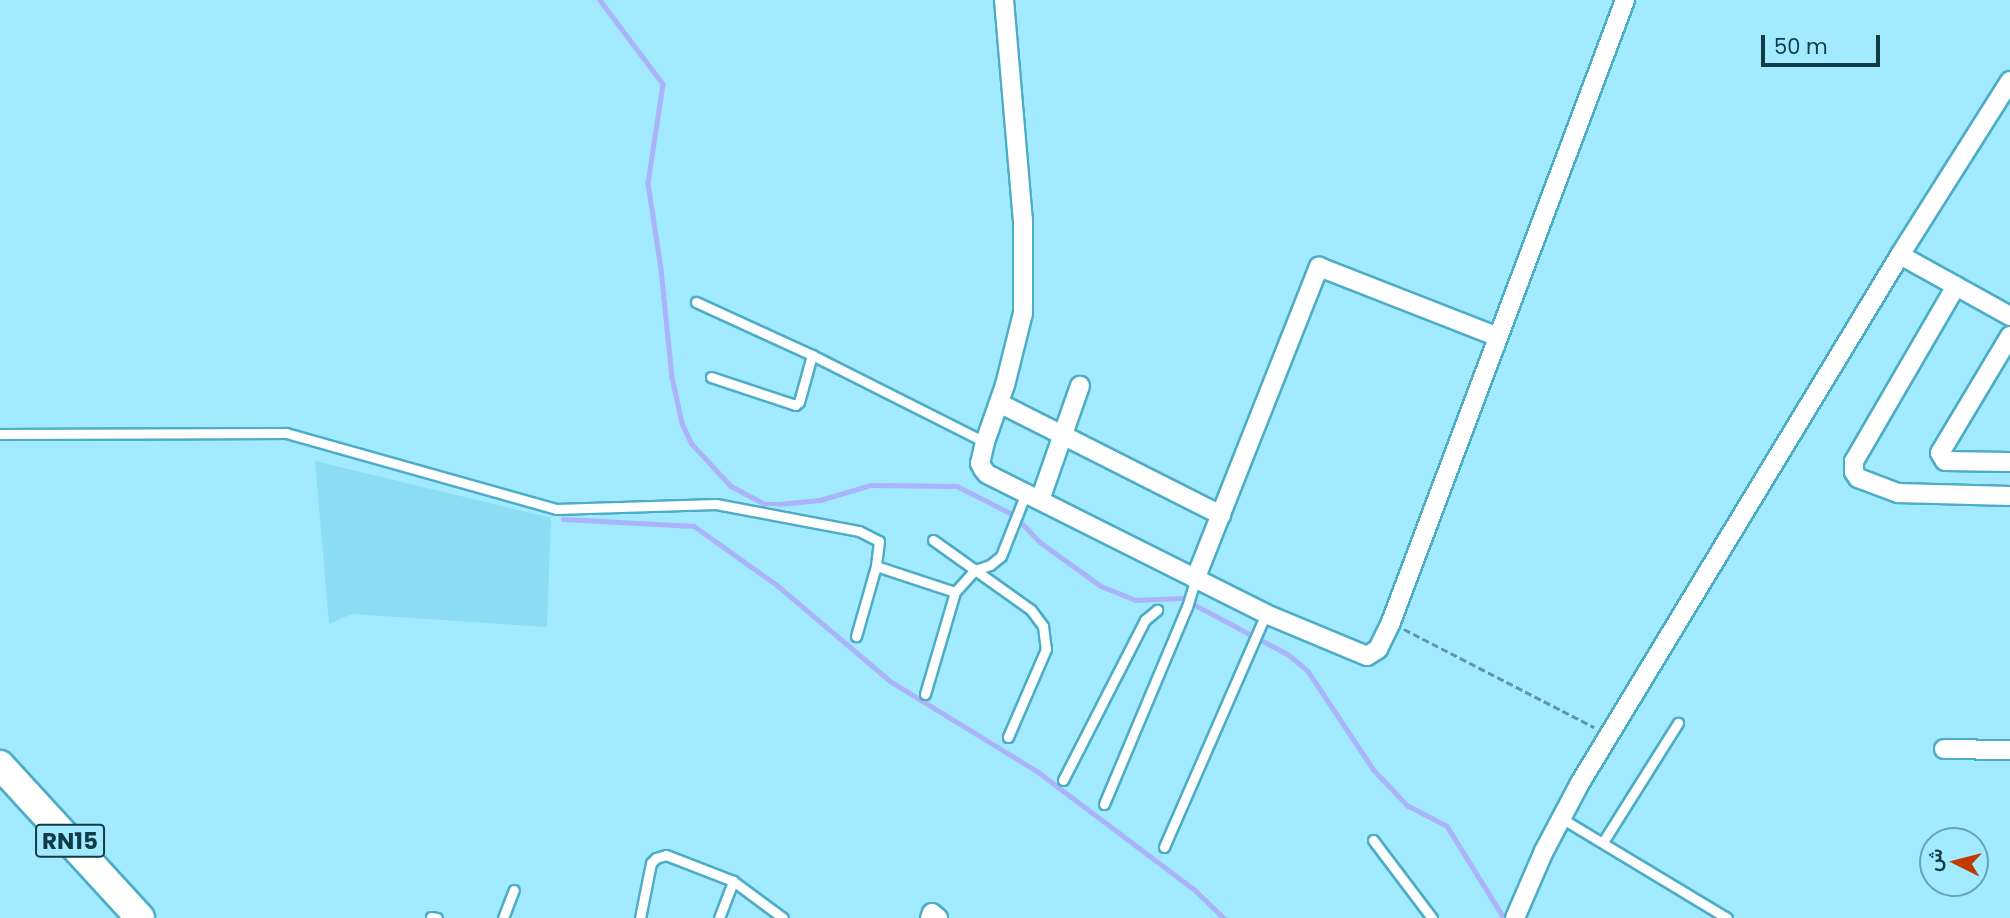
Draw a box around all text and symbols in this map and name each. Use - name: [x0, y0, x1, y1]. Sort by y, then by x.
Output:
- scale bar: [1765, 21, 1884, 65]
- text: 50 m: [1774, 32, 1828, 61]
- road number: RN15: [35, 821, 105, 860]
- north arrow: [1919, 827, 1989, 897]
- text: ش: [1920, 847, 1949, 873]

